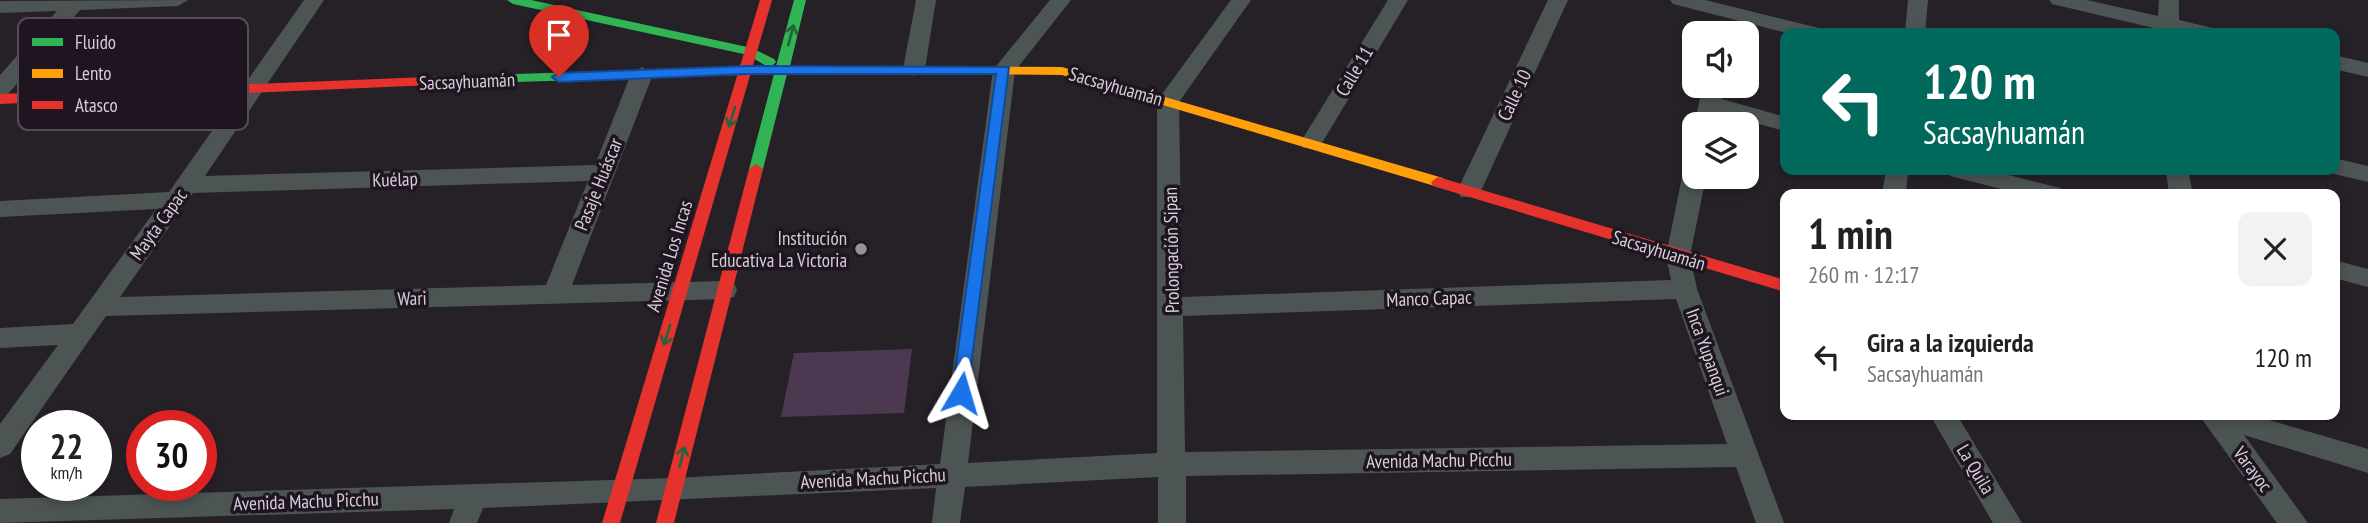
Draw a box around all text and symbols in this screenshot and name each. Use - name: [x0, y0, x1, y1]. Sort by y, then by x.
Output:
- pin: [529, 5, 589, 77]
- icon: arrive: [540, 16, 578, 54]
- legend: [18, 18, 248, 130]
- map controls: [1682, 21, 1759, 189]
- button: sound: [1682, 21, 1759, 98]
- one-way arrow: [785, 24, 798, 46]
- text: Fluido: [75, 30, 116, 54]
- street label: Calle 11: [1330, 42, 1378, 100]
- text: 120 m: [1923, 49, 2036, 113]
- icon: left: [1808, 56, 1899, 147]
- text: Lento: [75, 61, 112, 85]
- street label: Sacsayhuamán: [1066, 61, 1166, 111]
- street label: Calle 10: [1492, 66, 1536, 124]
- street label: Sacsayhuamán: [419, 67, 515, 95]
- text: Atasco: [75, 93, 118, 117]
- one-way arrow: [725, 106, 738, 128]
- text: Sacsayhuamán: [1923, 111, 2085, 153]
- button: layers: [1682, 112, 1759, 189]
- street label: Pasaje Huáscar: [569, 133, 628, 234]
- street label: Kuélap: [372, 166, 418, 192]
- street label: Mayta Capac: [124, 183, 192, 264]
- street label: Prolongación Sipan: [1158, 187, 1184, 313]
- street label: Avenida Los Incas: [641, 197, 697, 315]
- text: 1 min: [1808, 206, 1893, 261]
- button: close: [2238, 212, 2312, 286]
- street label: Sacsayhuamán: [1609, 224, 1709, 276]
- place label: Institución Educativa La Victoria: [711, 226, 847, 272]
- marker: Institución Educativa La Victoria: [853, 241, 869, 257]
- text: 260 m · 12:17: [1808, 260, 1920, 289]
- street label: Manco Capac: [1386, 285, 1472, 311]
- street label: Wari: [397, 286, 427, 310]
- street label: Inca Yupanqui: [1681, 305, 1735, 399]
- one-way arrow: [660, 324, 673, 346]
- text: Gira a la izquierda: [1867, 326, 2034, 359]
- icon: left: [1808, 338, 1846, 376]
- text: 120 m: [2254, 341, 2312, 374]
- position arrow: [924, 356, 998, 430]
- text: Sacsayhuamán: [1867, 359, 1983, 388]
- speed limit sign: 30: [126, 410, 217, 501]
- text: 22: [50, 423, 83, 469]
- street label: La Quila: [1952, 440, 2000, 498]
- street label: Varayoc: [2228, 441, 2278, 497]
- one-way arrow: [676, 446, 689, 469]
- street label: Avenida Machu Picchu: [1366, 447, 1512, 473]
- text: km/h: [51, 461, 82, 484]
- street label: Avenida Machu Picchu: [800, 462, 946, 494]
- street label: Avenida Machu Picchu: [233, 486, 379, 516]

